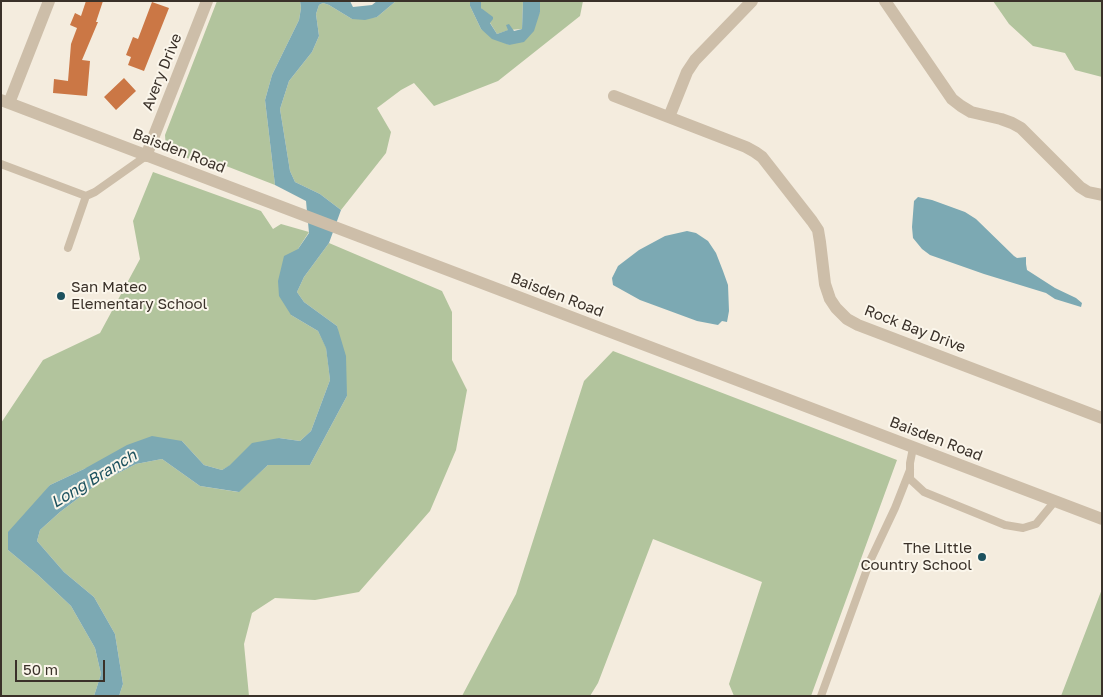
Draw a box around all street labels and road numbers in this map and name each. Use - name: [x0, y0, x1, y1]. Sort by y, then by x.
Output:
- street label: Avery Drive: [138, 31, 186, 113]
- street label: Baisden Road: [130, 125, 228, 177]
- street label: Baisden Road: [508, 269, 606, 321]
- street label: Rock Bay Drive: [862, 301, 968, 357]
- street label: Baisden Road: [887, 413, 985, 465]

